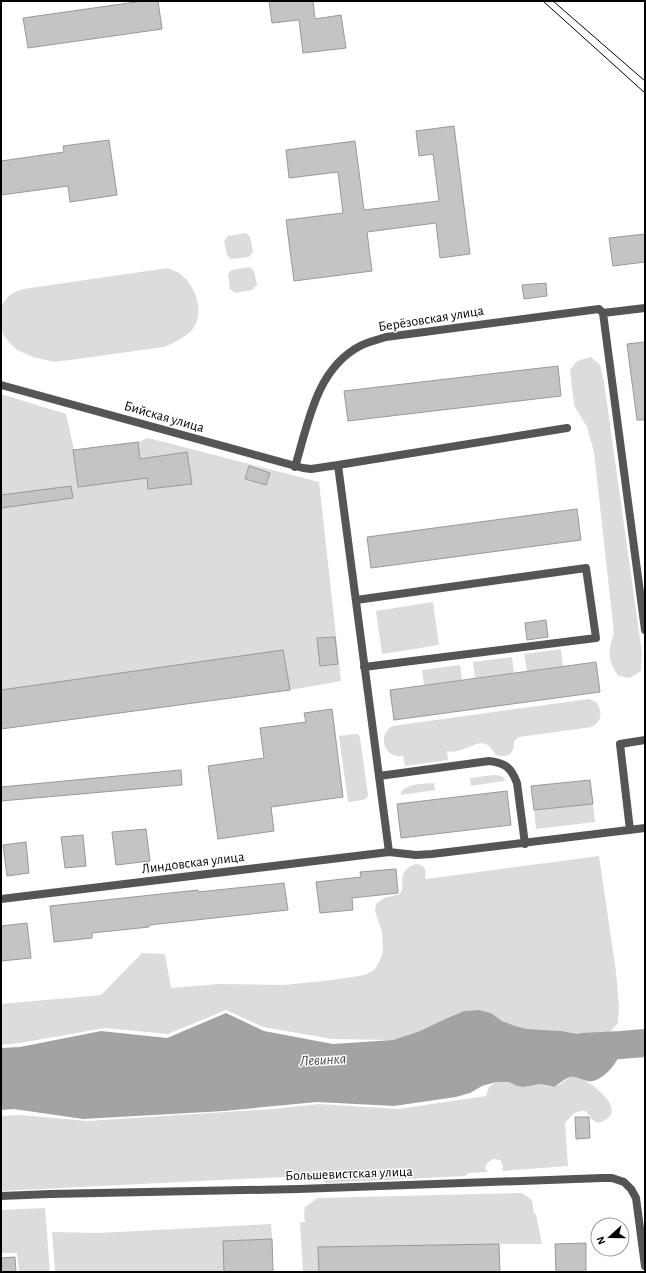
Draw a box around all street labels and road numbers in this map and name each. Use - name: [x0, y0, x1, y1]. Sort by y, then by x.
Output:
- street label: Берёзовская улица: [377, 304, 485, 334]
- street label: Бийская улица: [122, 399, 206, 435]
- street label: Линдовская улица: [141, 850, 246, 876]
- street label: Большевистская улица: [285, 1165, 414, 1183]

